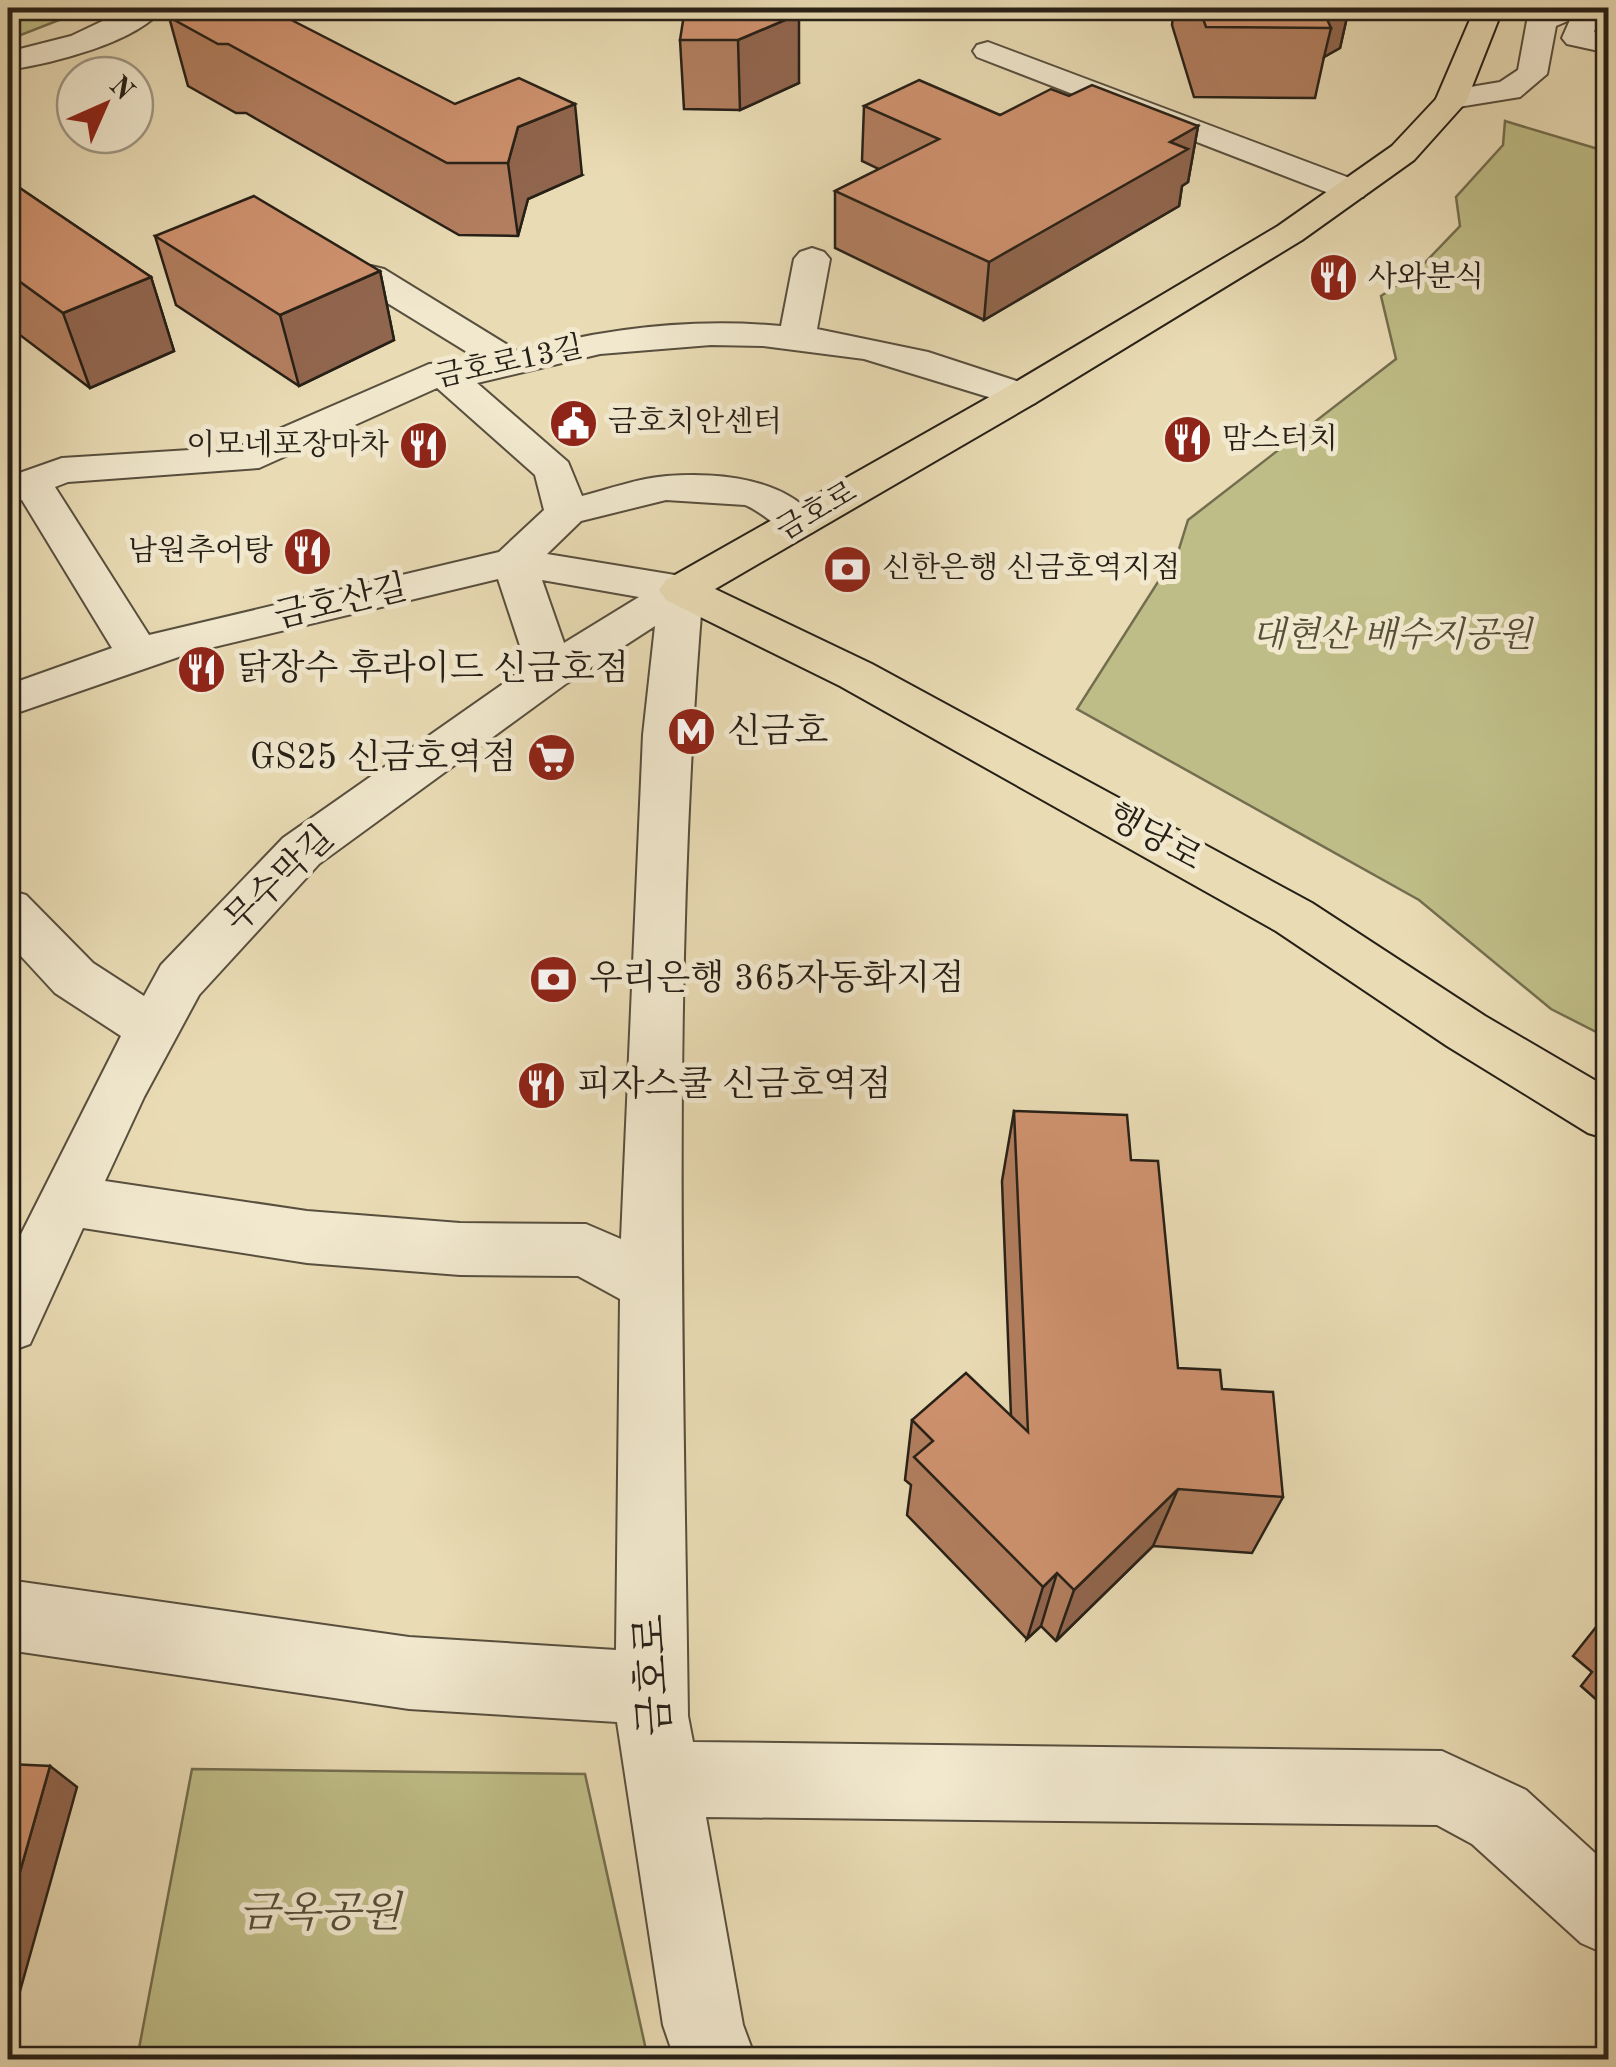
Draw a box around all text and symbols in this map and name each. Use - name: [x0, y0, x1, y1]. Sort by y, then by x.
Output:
- north arrow: [55, 55, 155, 155]
- text: N: [103, 72, 138, 107]
- restaurant icon: 사와분식: [1307, 252, 1359, 304]
- place label: 사와분식: [1368, 260, 1484, 293]
- street label: 금호로13길: [432, 331, 586, 393]
- public building icon: 금호치안센터: [547, 397, 599, 449]
- place label: 금호치안센터: [608, 406, 782, 438]
- restaurant icon: 맘스터치: [1161, 414, 1213, 466]
- restaurant icon: 이모네포장마차: [398, 420, 450, 472]
- place label: 맘스터치: [1222, 423, 1338, 455]
- place label: 이모네포장마차: [186, 429, 389, 461]
- street label: 금호로: [771, 476, 862, 547]
- restaurant icon: 남원추어탕: [282, 526, 334, 578]
- place label: 남원추어탕: [128, 534, 273, 567]
- bank icon: 신한은행 신금호역지점: [821, 543, 873, 595]
- place label: 신한은행 신금호역지점: [882, 552, 1180, 584]
- street label: 금호산길: [270, 568, 411, 635]
- park label: 대현산 배수지공원: [1252, 616, 1534, 654]
- restaurant icon: 닭장수 후라이드 신금호점: [176, 643, 228, 695]
- place label: 닭장수 후라이드 신금호점: [237, 649, 629, 687]
- metro station icon: 신금호: [666, 706, 718, 758]
- place label: 신금호: [727, 712, 829, 750]
- supermarket icon: GS25 신금호역점: [525, 732, 577, 784]
- place label: GS25 신금호역점: [250, 738, 516, 776]
- street label: 행당로: [1101, 795, 1208, 878]
- street label: 무수막길: [217, 818, 341, 940]
- bank icon: 우리은행 365자동화지점: [528, 953, 580, 1005]
- place label: 우리은행 365자동화지점: [589, 959, 964, 997]
- restaurant icon: 피자스쿨 신금호역점: [516, 1059, 568, 1111]
- place label: 피자스쿨 신금호역점: [577, 1065, 891, 1103]
- street label: 금호로: [628, 1613, 679, 1737]
- park label: 금옥공원: [239, 1890, 404, 1936]

